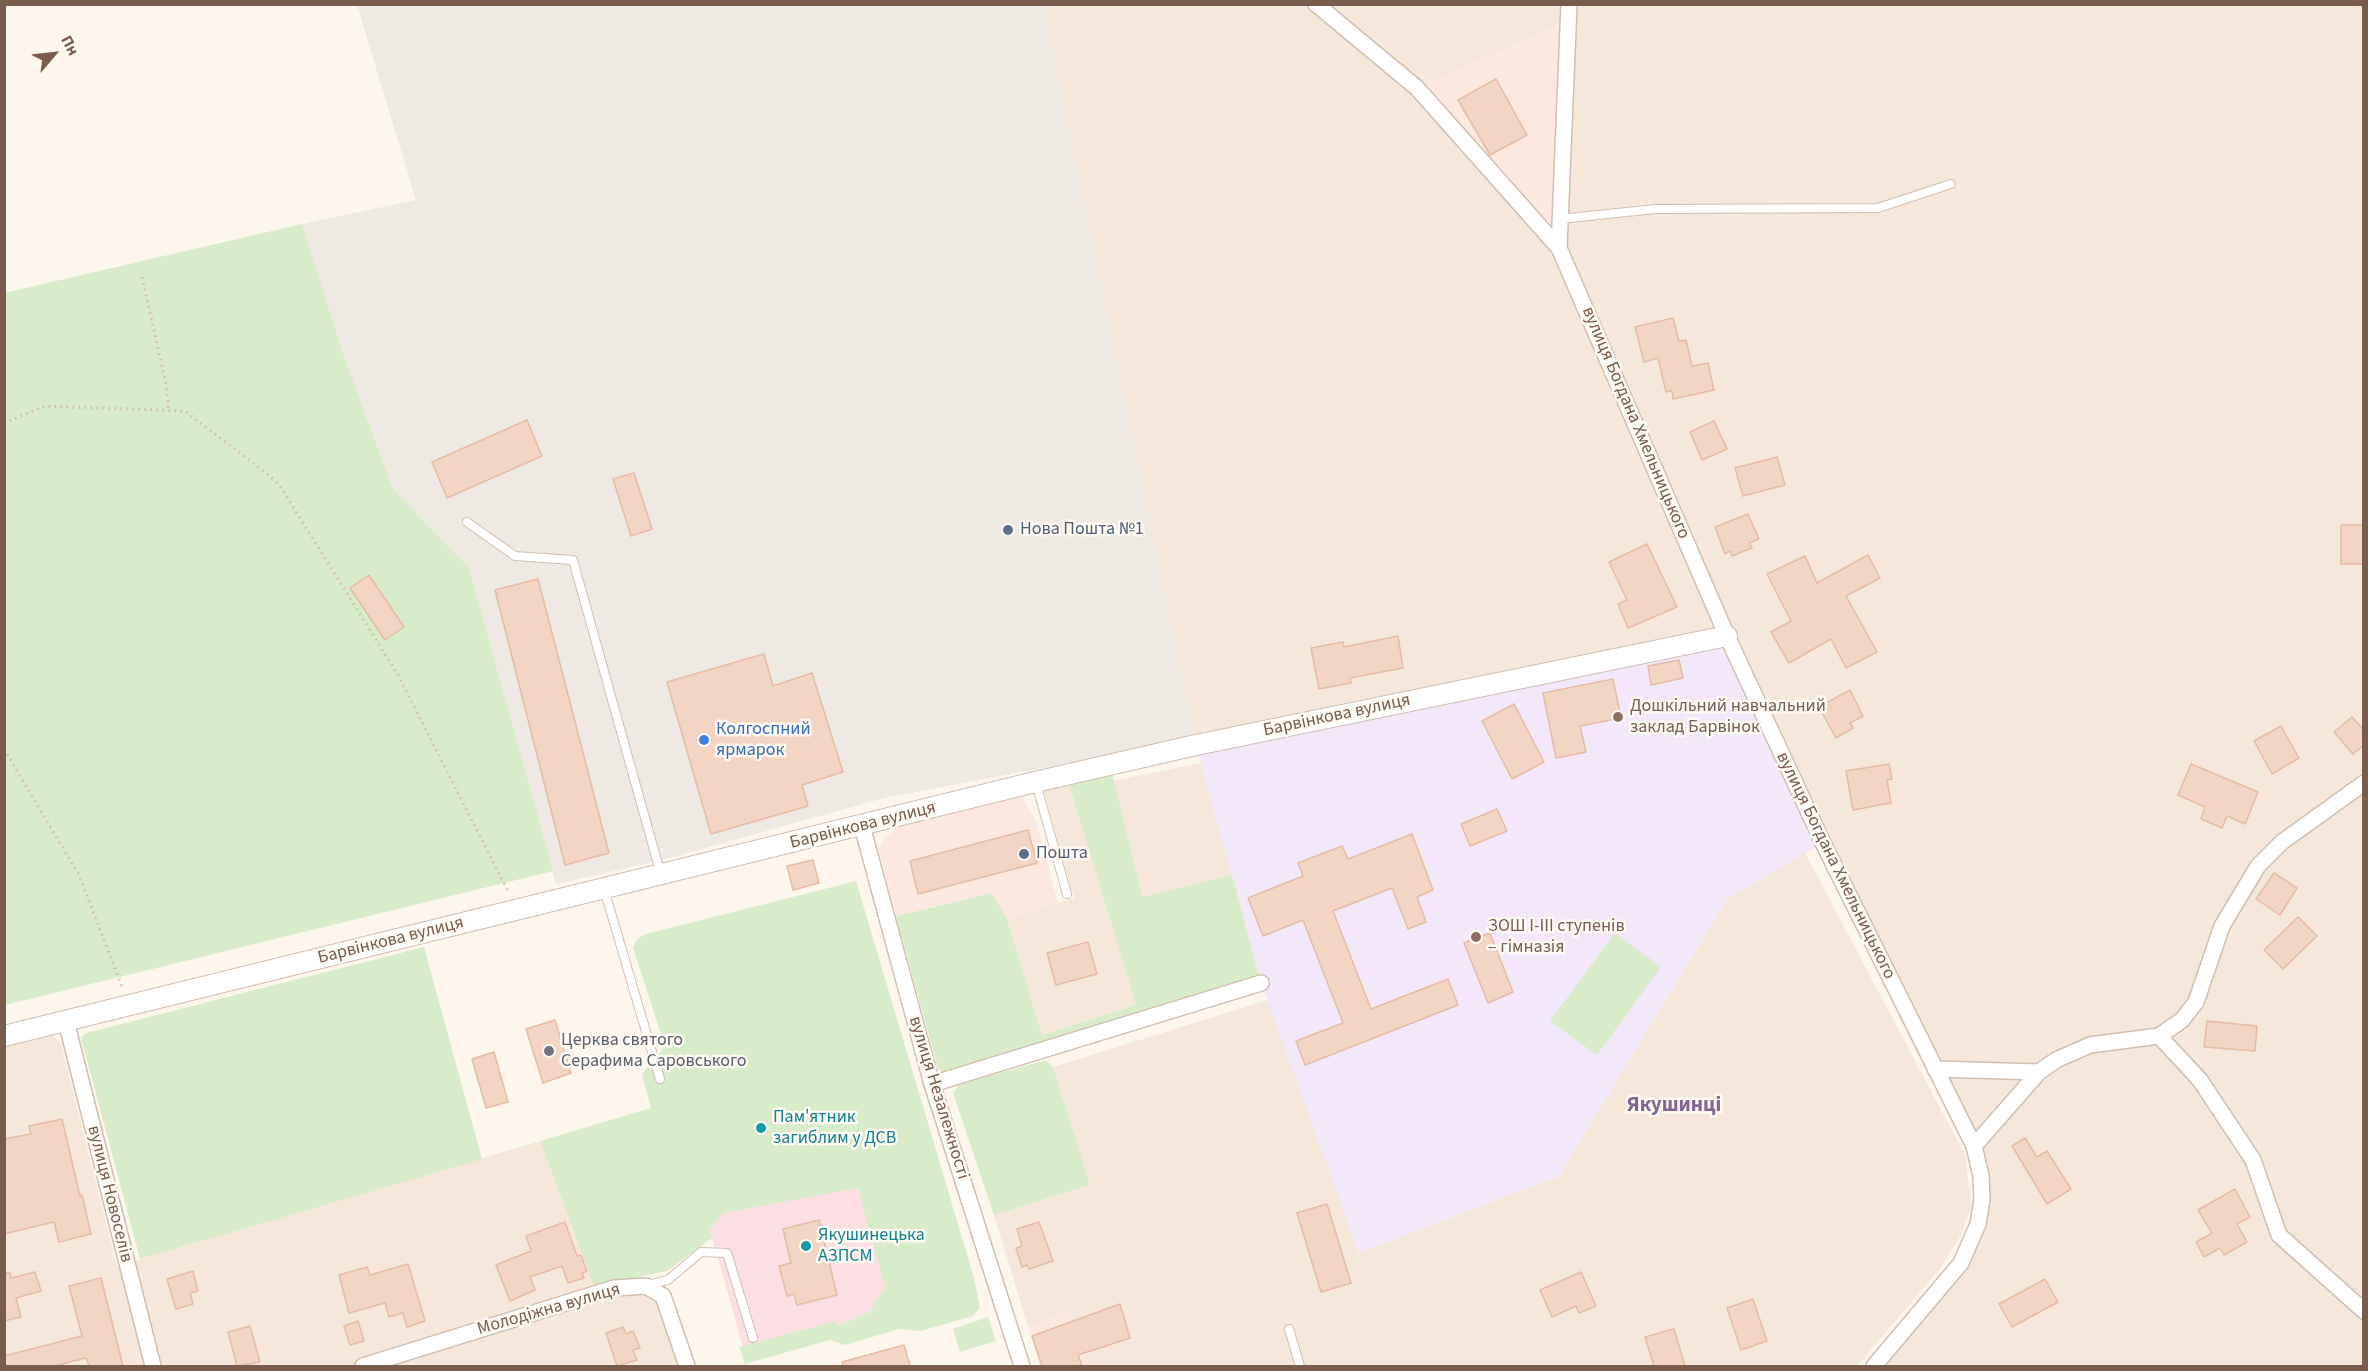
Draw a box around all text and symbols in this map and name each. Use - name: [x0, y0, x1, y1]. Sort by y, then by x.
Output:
- north arrow: [24, 24, 84, 84]
- text: Пн: [56, 32, 84, 60]
- street label: вулиця Богдана Хмельницького: [1576, 304, 1694, 542]
- place label: Нова Пошта №1: [1020, 519, 1144, 541]
- marker: Нова Пошта №1: [1001, 523, 1015, 537]
- street label: Барвінкова вулиця: [1262, 690, 1412, 742]
- place label: Дошкільний навчальний заклад Барвінок: [1630, 696, 1826, 738]
- marker: Дошкільний навчальний заклад Барвінок: [1611, 710, 1625, 724]
- place label: Колгоспний ярмарок: [716, 719, 811, 762]
- marker: Колгоспний ярмарок: [697, 733, 711, 747]
- street label: вулиця Богдана Хмельницького: [1770, 749, 1900, 983]
- street label: Барвінкова вулиця: [788, 797, 938, 855]
- place label: Пошта: [1036, 843, 1088, 865]
- marker: Пошта: [1017, 847, 1031, 861]
- street label: Барвінкова вулиця: [316, 912, 466, 970]
- place label: ЗОШ І-ІІІ ступенів – гімназія: [1488, 916, 1625, 958]
- marker: ЗОШ І-ІІІ ступенів – гімназія: [1469, 930, 1483, 944]
- street label: вулиця Незалежності: [903, 1014, 973, 1182]
- place label: Церква святого Серафима Саровського: [561, 1030, 746, 1072]
- marker: Церква святого Серафима Саровського: [542, 1044, 556, 1058]
- district label: Якушинці: [1627, 1093, 1721, 1119]
- place label: Пам'ятник загиблим у ДСВ: [773, 1107, 896, 1150]
- marker: Пам'ятник загиблим у ДСВ: [754, 1121, 768, 1135]
- street label: вулиця Новоселів: [82, 1123, 136, 1265]
- place label: Якушинецька АЗПСМ: [818, 1225, 925, 1268]
- marker: Якушинецька АЗПСМ: [799, 1239, 813, 1253]
- street label: Молодіжна вулиця: [475, 1279, 623, 1341]

